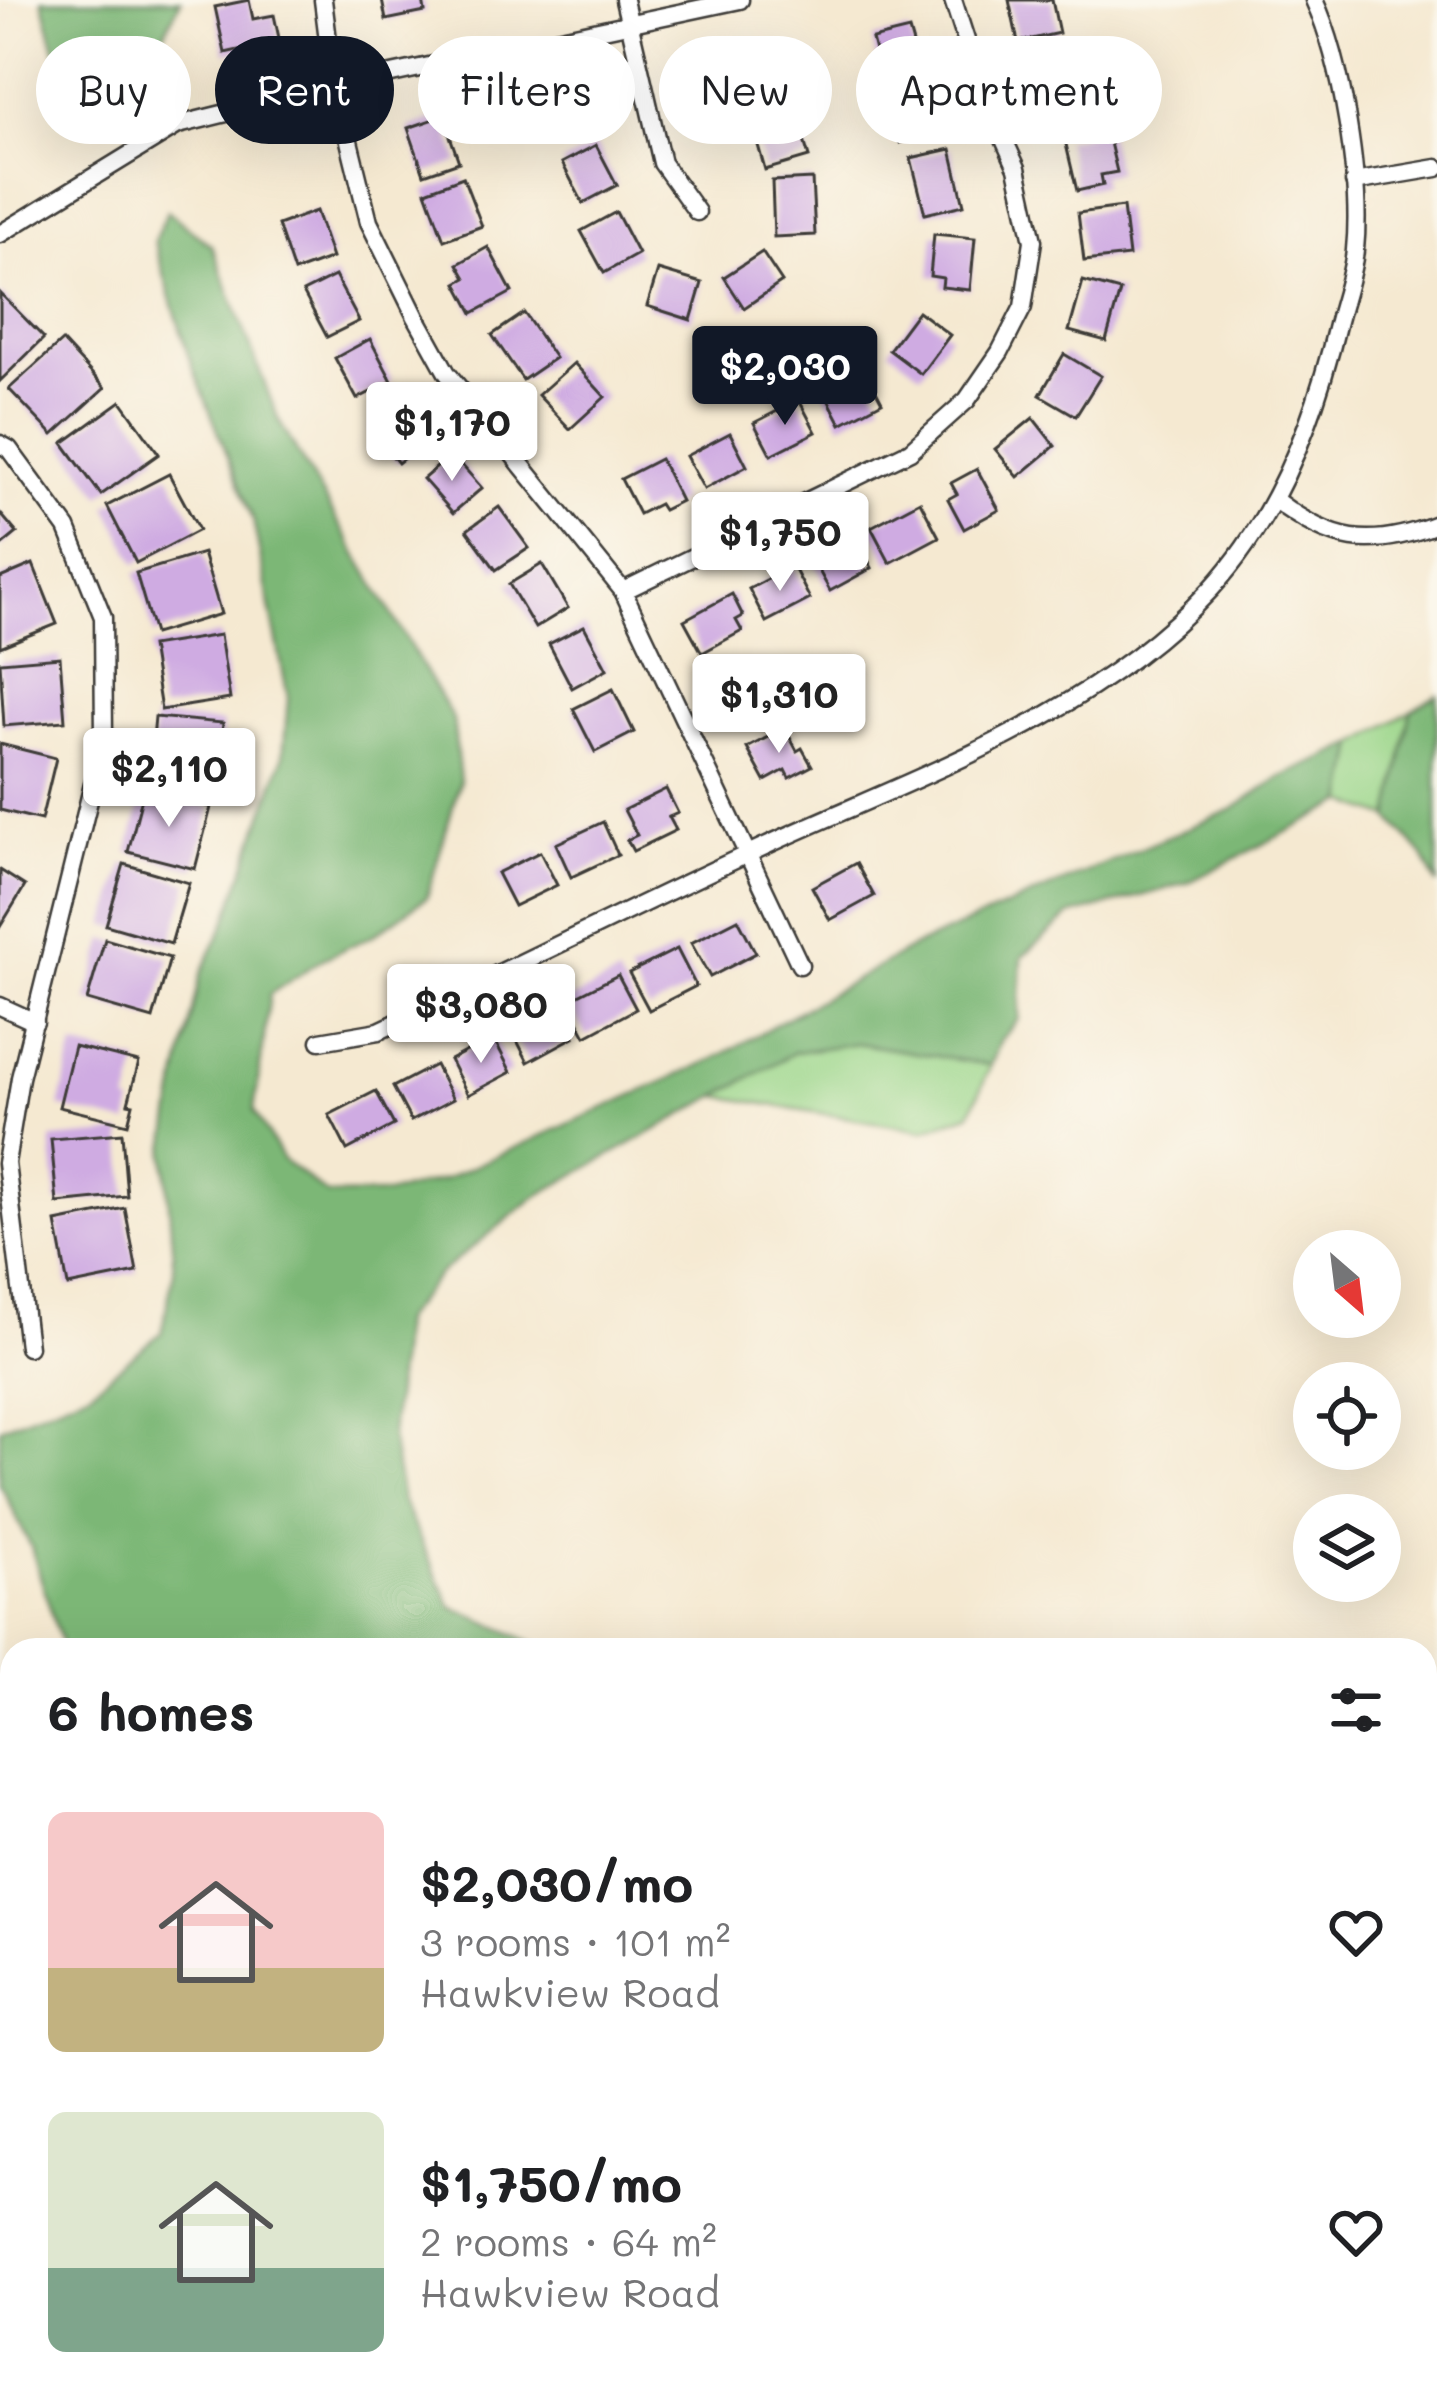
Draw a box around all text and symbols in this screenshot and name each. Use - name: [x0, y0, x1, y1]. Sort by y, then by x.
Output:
- chip: Buy: [36, 36, 191, 144]
- chip: Rent: [215, 36, 394, 144]
- chip: Filters: [418, 36, 635, 144]
- chip: New: [659, 36, 832, 144]
- chip: Apartment: [856, 36, 1162, 144]
- pin: $2,030: [687, 326, 883, 428]
- text: $2,030: [719, 339, 851, 390]
- pin: $1,170: [354, 382, 550, 484]
- text: $1,170: [393, 395, 511, 446]
- pin: $1,750: [682, 492, 878, 594]
- text: $1,750: [719, 505, 841, 556]
- pin: $1,310: [681, 654, 877, 756]
- text: $1,310: [719, 667, 839, 718]
- pin: $2,110: [71, 728, 267, 830]
- text: $2,110: [110, 741, 228, 792]
- pin: $3,080: [383, 964, 579, 1066]
- text: $3,080: [414, 977, 548, 1028]
- north arrow: [1293, 1230, 1401, 1338]
- map controls: [1293, 1230, 1401, 1602]
- button: locate: [1293, 1362, 1401, 1470]
- button: layers: [1293, 1494, 1401, 1602]
- text: 6 homes: [48, 1677, 254, 1744]
- icon: filters: [1323, 1677, 1389, 1743]
- text: $2,030/mo: [420, 1848, 693, 1915]
- icon: home: [144, 1860, 288, 2004]
- icon: heart: [1323, 1899, 1389, 1965]
- text: 3 rooms · 101 m²: [420, 1915, 730, 1966]
- text: Hawkview Road: [420, 1966, 720, 2017]
- text: $1,750/mo: [420, 2148, 682, 2215]
- icon: home: [144, 2160, 288, 2304]
- icon: heart: [1323, 2199, 1389, 2265]
- text: 2 rooms · 64 m²: [420, 2215, 717, 2266]
- text: Hawkview Road: [420, 2266, 720, 2317]

